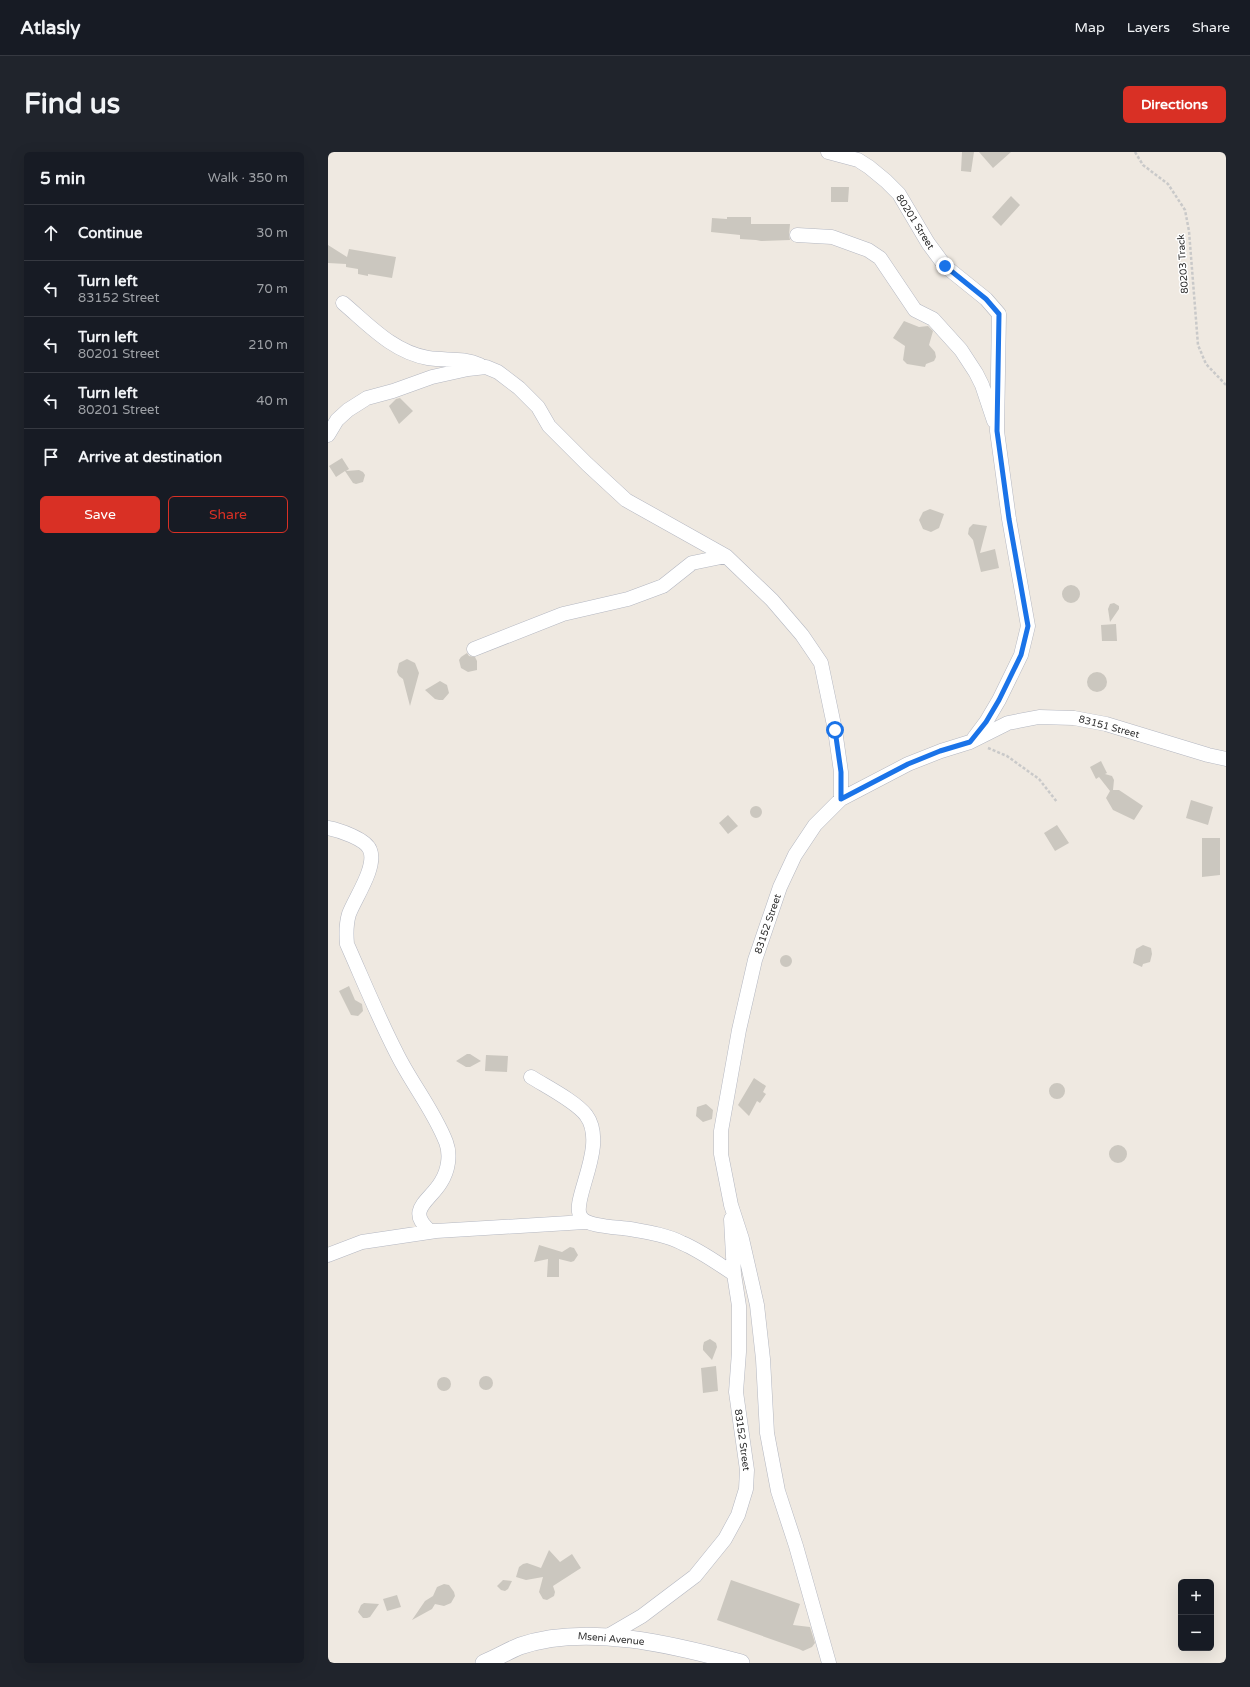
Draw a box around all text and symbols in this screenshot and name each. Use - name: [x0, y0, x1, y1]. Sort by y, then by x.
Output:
- text: Atlasly: [20, 17, 80, 39]
- text: Map: [1075, 19, 1105, 36]
- text: Layers: [1127, 19, 1170, 36]
- text: Share: [1192, 19, 1230, 36]
- button: Directions: [1123, 86, 1226, 123]
- text: Find us: [24, 87, 120, 121]
- text: 5 min: [40, 168, 85, 189]
- text: Walk · 350 m: [208, 170, 288, 186]
- street label: 80201 Street: [893, 192, 937, 252]
- icon: ahead: [40, 222, 62, 244]
- text: Continue: [78, 224, 142, 242]
- text: 30 m: [256, 225, 288, 241]
- street label: 80203 Track: [1175, 233, 1191, 294]
- route end: [936, 257, 954, 275]
- text: Turn left: [78, 272, 138, 290]
- icon: left: [40, 278, 62, 300]
- text: 70 m: [256, 281, 288, 297]
- text: 83152 Street: [78, 290, 159, 306]
- text: Turn left: [78, 328, 138, 346]
- icon: left: [40, 334, 62, 356]
- text: 210 m: [248, 337, 288, 353]
- text: 80201 Street: [78, 346, 159, 362]
- text: Turn left: [78, 384, 138, 402]
- icon: left: [40, 390, 62, 412]
- text: 40 m: [256, 393, 288, 409]
- text: 80201 Street: [78, 402, 159, 418]
- icon: arrive: [40, 446, 62, 468]
- text: Arrive at destination: [78, 448, 222, 466]
- button: Save: [40, 496, 160, 533]
- button: Share: [168, 496, 288, 533]
- street label: 83151 Street: [1077, 713, 1141, 741]
- route start: [826, 721, 844, 739]
- street label: 83152 Street: [752, 892, 784, 956]
- street label: 83152 Street: [732, 1408, 752, 1472]
- map controls: [1178, 1579, 1214, 1651]
- button: +: [1178, 1579, 1214, 1615]
- button: −: [1178, 1615, 1214, 1651]
- street label: Mseni Avenue: [577, 1630, 645, 1648]

